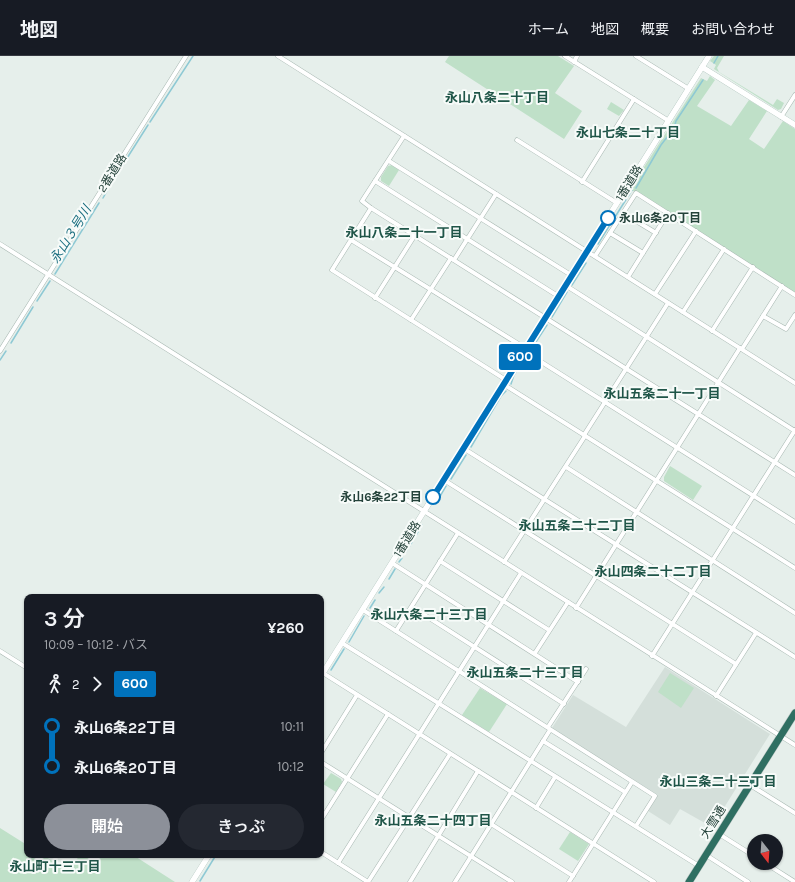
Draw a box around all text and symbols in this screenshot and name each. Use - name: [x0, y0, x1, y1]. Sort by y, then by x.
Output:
- text: 地図: [20, 19, 58, 41]
- text: ホーム: [527, 21, 569, 38]
- text: 地図: [591, 21, 619, 38]
- text: 概要: [641, 21, 669, 38]
- text: お問い合わせ: [691, 21, 775, 38]
- district label: 永山八条二十丁目: [445, 90, 549, 105]
- district label: 永山七条二十丁目: [576, 125, 680, 140]
- street label: 2番道路: [95, 151, 129, 195]
- street label: 1番道路: [612, 162, 646, 204]
- water label: 永山３号川: [47, 201, 95, 266]
- marker: 永山6条20丁目: [600, 210, 616, 226]
- place label: 永山6条20丁目: [619, 211, 701, 225]
- district label: 永山八条二十一丁目: [345, 225, 463, 240]
- line badge: 600: [497, 344, 543, 370]
- text: 600: [507, 348, 533, 365]
- district label: 永山五条二十一丁目: [603, 386, 721, 401]
- marker: 永山6条22丁目: [425, 489, 441, 505]
- place label: 永山6条22丁目: [340, 490, 422, 504]
- street label: 1番道路: [390, 518, 424, 560]
- district label: 永山五条二十二丁目: [518, 518, 636, 533]
- district label: 永山四条二十二丁目: [594, 564, 712, 579]
- text: 3 分: [44, 606, 85, 632]
- district label: 永山六条二十三丁目: [370, 607, 488, 622]
- text: ¥260: [268, 619, 304, 637]
- text: 10:09 – 10:12 · バス: [44, 637, 148, 652]
- district label: 永山五条二十三丁目: [466, 665, 584, 680]
- icon: walk: [44, 673, 66, 695]
- icon: forward: [86, 673, 108, 695]
- text: 600: [122, 675, 148, 692]
- text: 2: [72, 677, 80, 692]
- text: 永山6条22丁目: [74, 719, 176, 737]
- text: 10:11: [280, 719, 304, 734]
- text: 永山6条20丁目: [74, 759, 177, 777]
- text: 10:12: [277, 759, 304, 774]
- district label: 永山三条二十三丁目: [659, 774, 777, 789]
- street label: 大雪通: [698, 803, 728, 841]
- button: 開始: [44, 804, 170, 850]
- button: きっぷ: [178, 804, 304, 850]
- district label: 永山五条二十四丁目: [374, 813, 492, 828]
- north arrow: [747, 834, 783, 870]
- map controls: [747, 834, 783, 870]
- district label: 永山町十三丁目: [9, 859, 101, 874]

